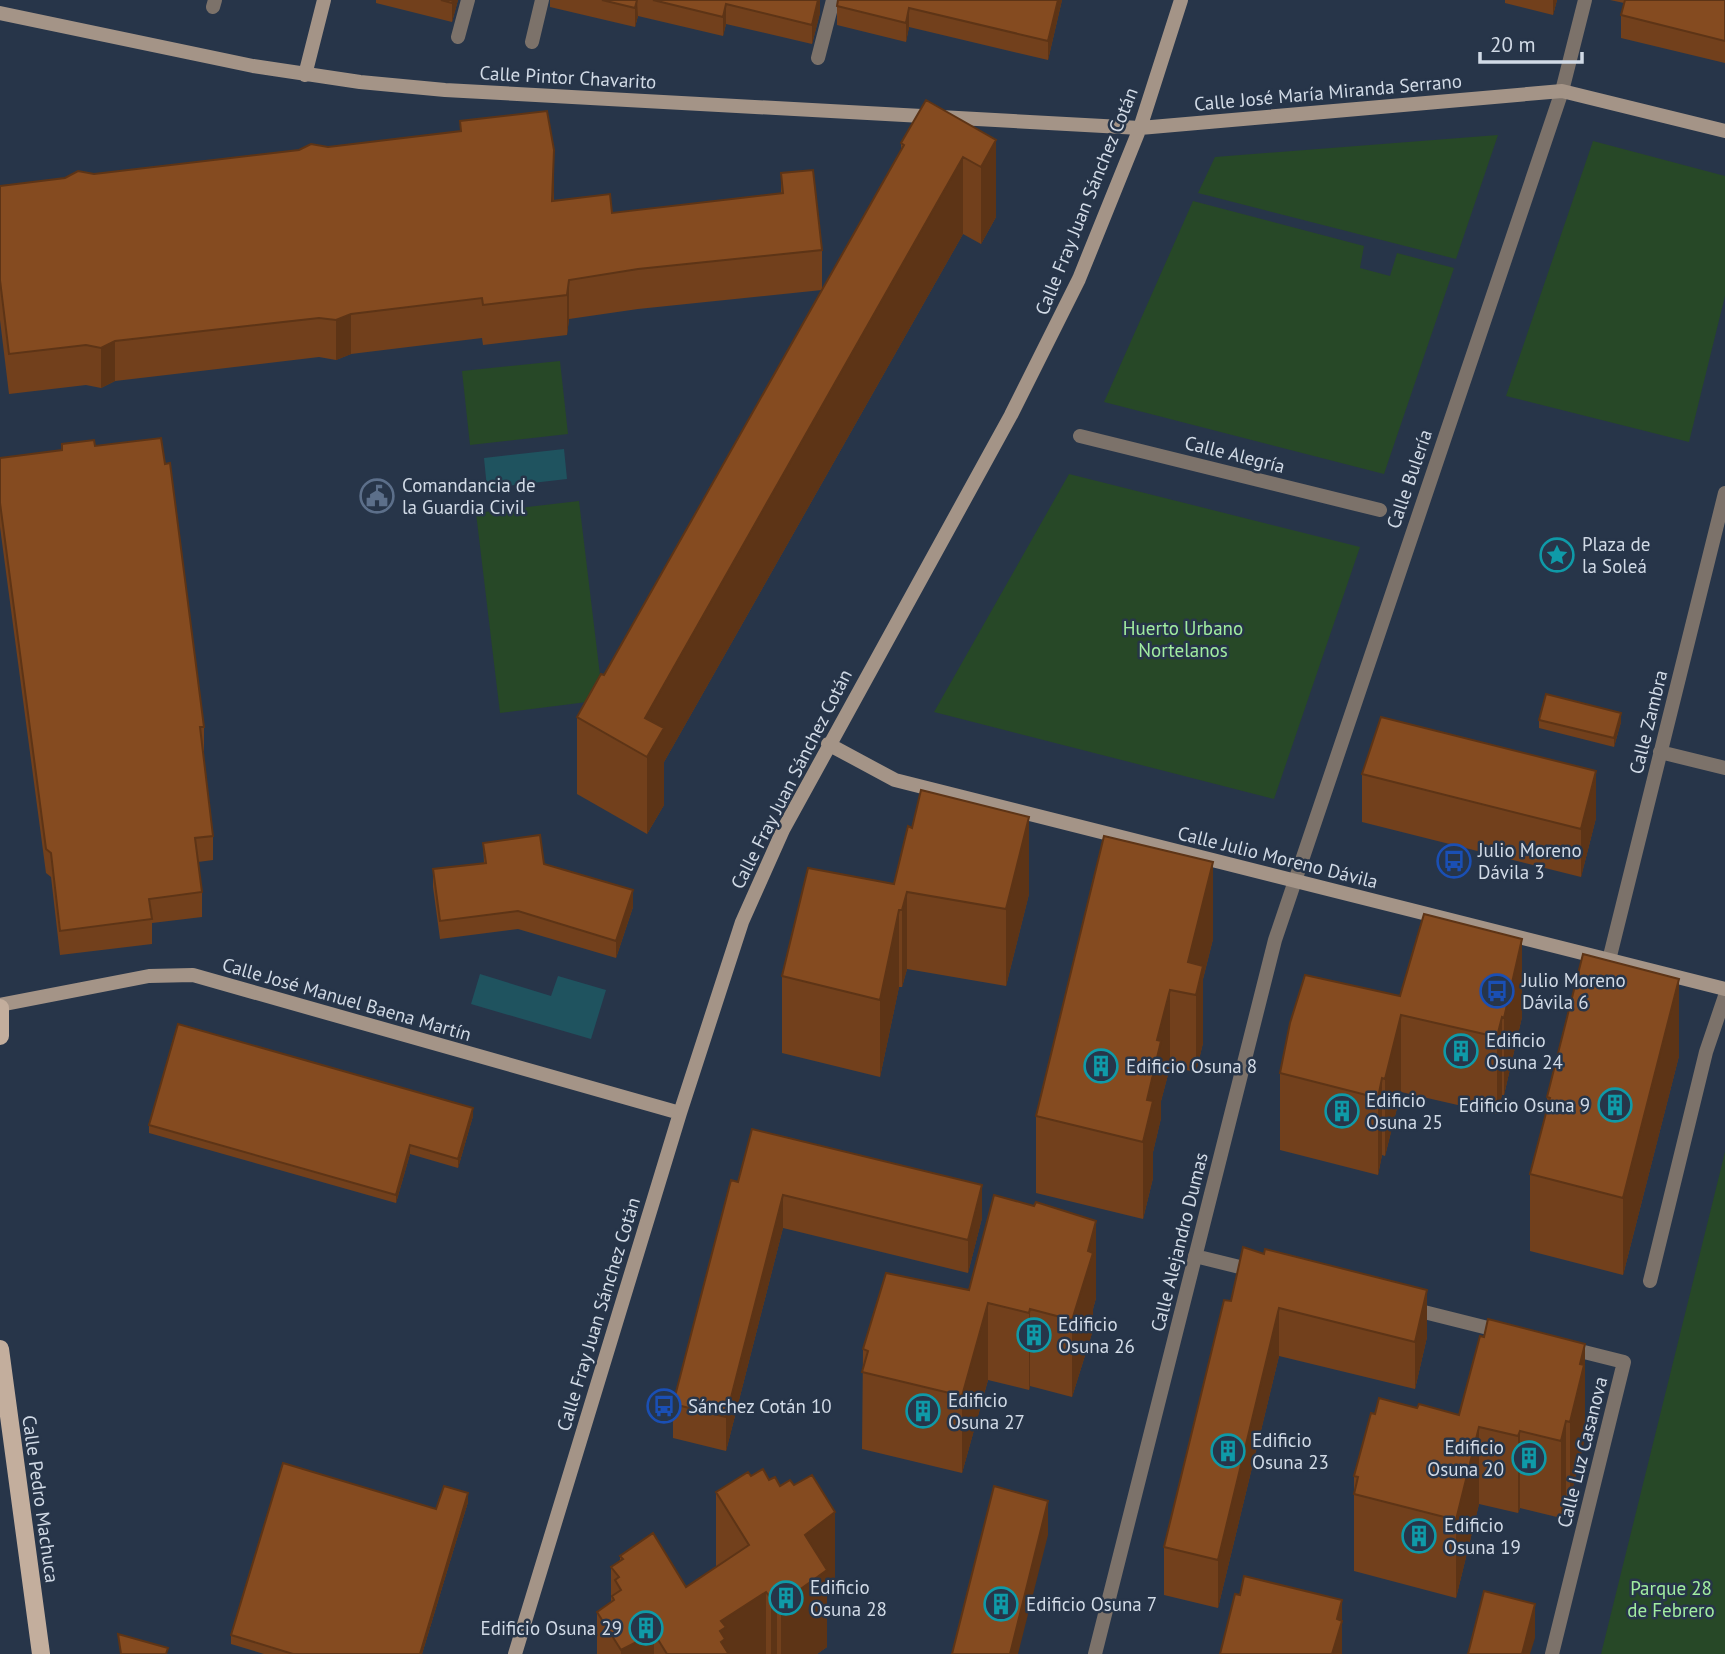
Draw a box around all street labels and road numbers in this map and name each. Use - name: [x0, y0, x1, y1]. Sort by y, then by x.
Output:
- street label: Calle Pintor Chavarito: [479, 60, 657, 94]
- street label: Calle José María Miranda Serrano: [1193, 68, 1463, 116]
- street label: Calle Fray Juan Sánchez Cotán: [1029, 84, 1143, 318]
- street label: Calle Bulería: [1381, 426, 1437, 532]
- street label: Calle Alegría: [1182, 430, 1288, 478]
- street label: Calle Fray Juan Sánchez Cotán: [725, 665, 857, 893]
- street label: Calle Zambra: [1623, 668, 1673, 776]
- street label: Calle Julio Moreno Dávila: [1175, 820, 1381, 894]
- street label: Calle José Manuel Baena Martín: [220, 952, 474, 1046]
- street label: Calle Alejandro Dumas: [1145, 1150, 1213, 1334]
- street label: Calle Fray Juan Sánchez Cotán: [551, 1194, 645, 1434]
- street label: Calle Luz Casanova: [1552, 1374, 1612, 1530]
- street label: Calle Pedro Machuca: [17, 1414, 65, 1584]

